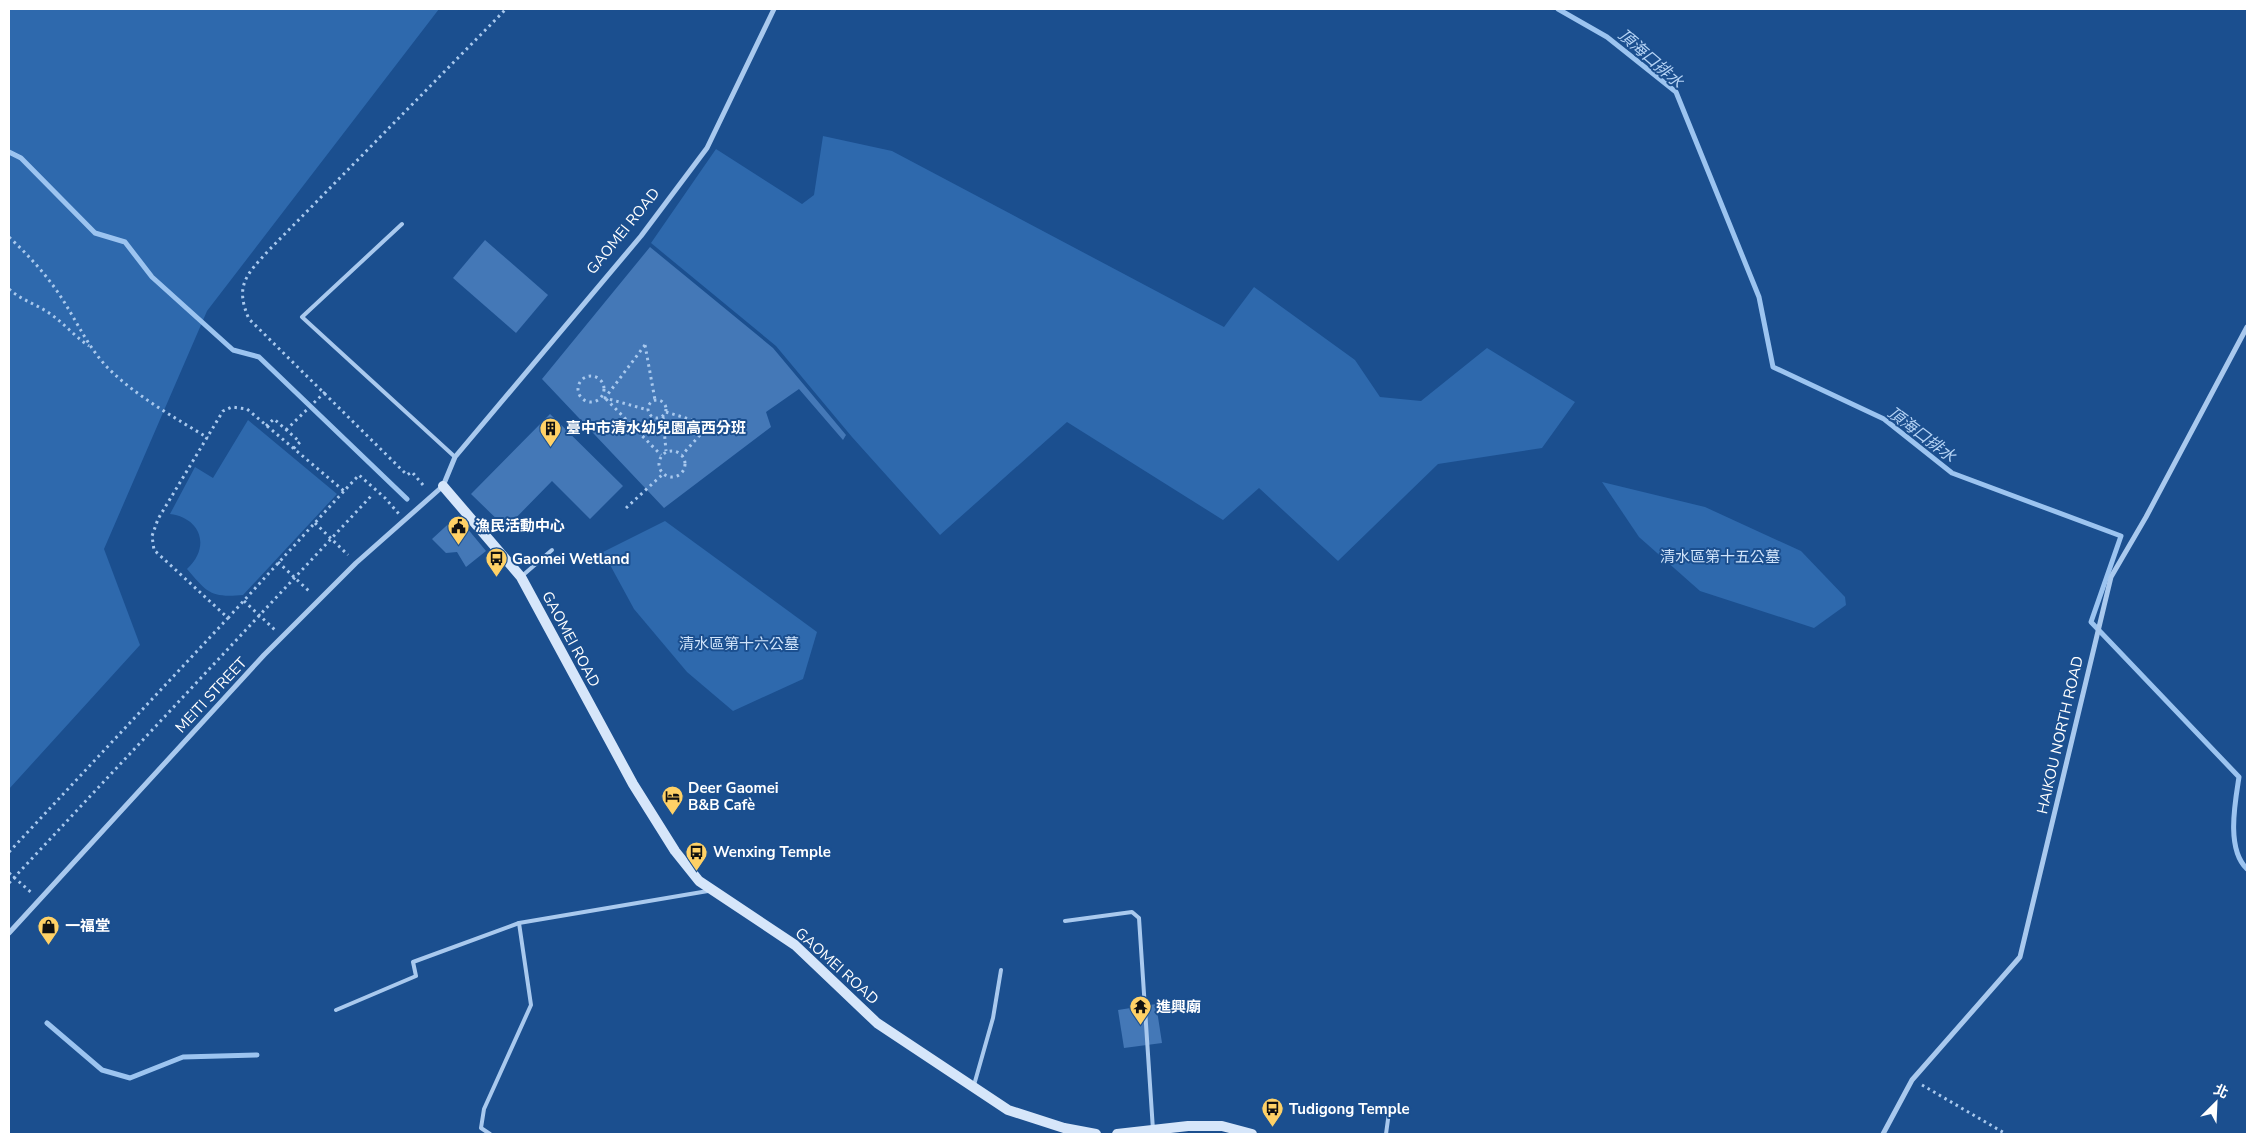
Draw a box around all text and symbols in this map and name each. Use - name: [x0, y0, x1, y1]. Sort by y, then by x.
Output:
- water label: 頂海口排水: [1613, 24, 1688, 94]
- street label: GAOMEI ROAD: [582, 184, 664, 278]
- water label: 頂海口排水: [1883, 402, 1961, 468]
- building icon: 臺中市清水幼兒園高西分班: [538, 416, 562, 447]
- place label: 臺中市清水幼兒園高西分班: [566, 418, 746, 438]
- public building icon: 漁民活動中心: [447, 514, 471, 545]
- place label: 漁民活動中心: [475, 516, 565, 536]
- bus stop icon: Gaomei Wetland: [484, 547, 508, 578]
- park label: 清水區第十五公墓: [1660, 547, 1780, 567]
- place label: Gaomei Wetland: [512, 549, 629, 569]
- street label: GAOMEI ROAD: [537, 588, 605, 690]
- park label: 清水區第十六公墓: [679, 634, 799, 654]
- street label: MEITI STREET: [171, 653, 251, 737]
- street label: HAIKOU NORTH ROAD: [2032, 654, 2088, 816]
- place label: Deer Gaomei B&B Cafè: [688, 778, 779, 815]
- hotel icon: Deer Gaomei B&B Cafè: [660, 785, 684, 816]
- bus stop icon: Wenxing Temple: [685, 840, 709, 871]
- place label: Wenxing Temple: [713, 842, 831, 862]
- shop icon: 一福堂: [37, 914, 61, 945]
- place label: 一福堂: [65, 916, 110, 936]
- street label: GAOMEI ROAD: [791, 923, 883, 1009]
- temple icon: 進興廟: [1128, 995, 1152, 1026]
- place label: 進興廟: [1156, 997, 1201, 1017]
- north arrow: [2191, 1078, 2241, 1128]
- text: 北: [2211, 1080, 2231, 1103]
- bus stop icon: Tudigong Temple: [1261, 1097, 1285, 1128]
- place label: Tudigong Temple: [1289, 1099, 1410, 1119]

